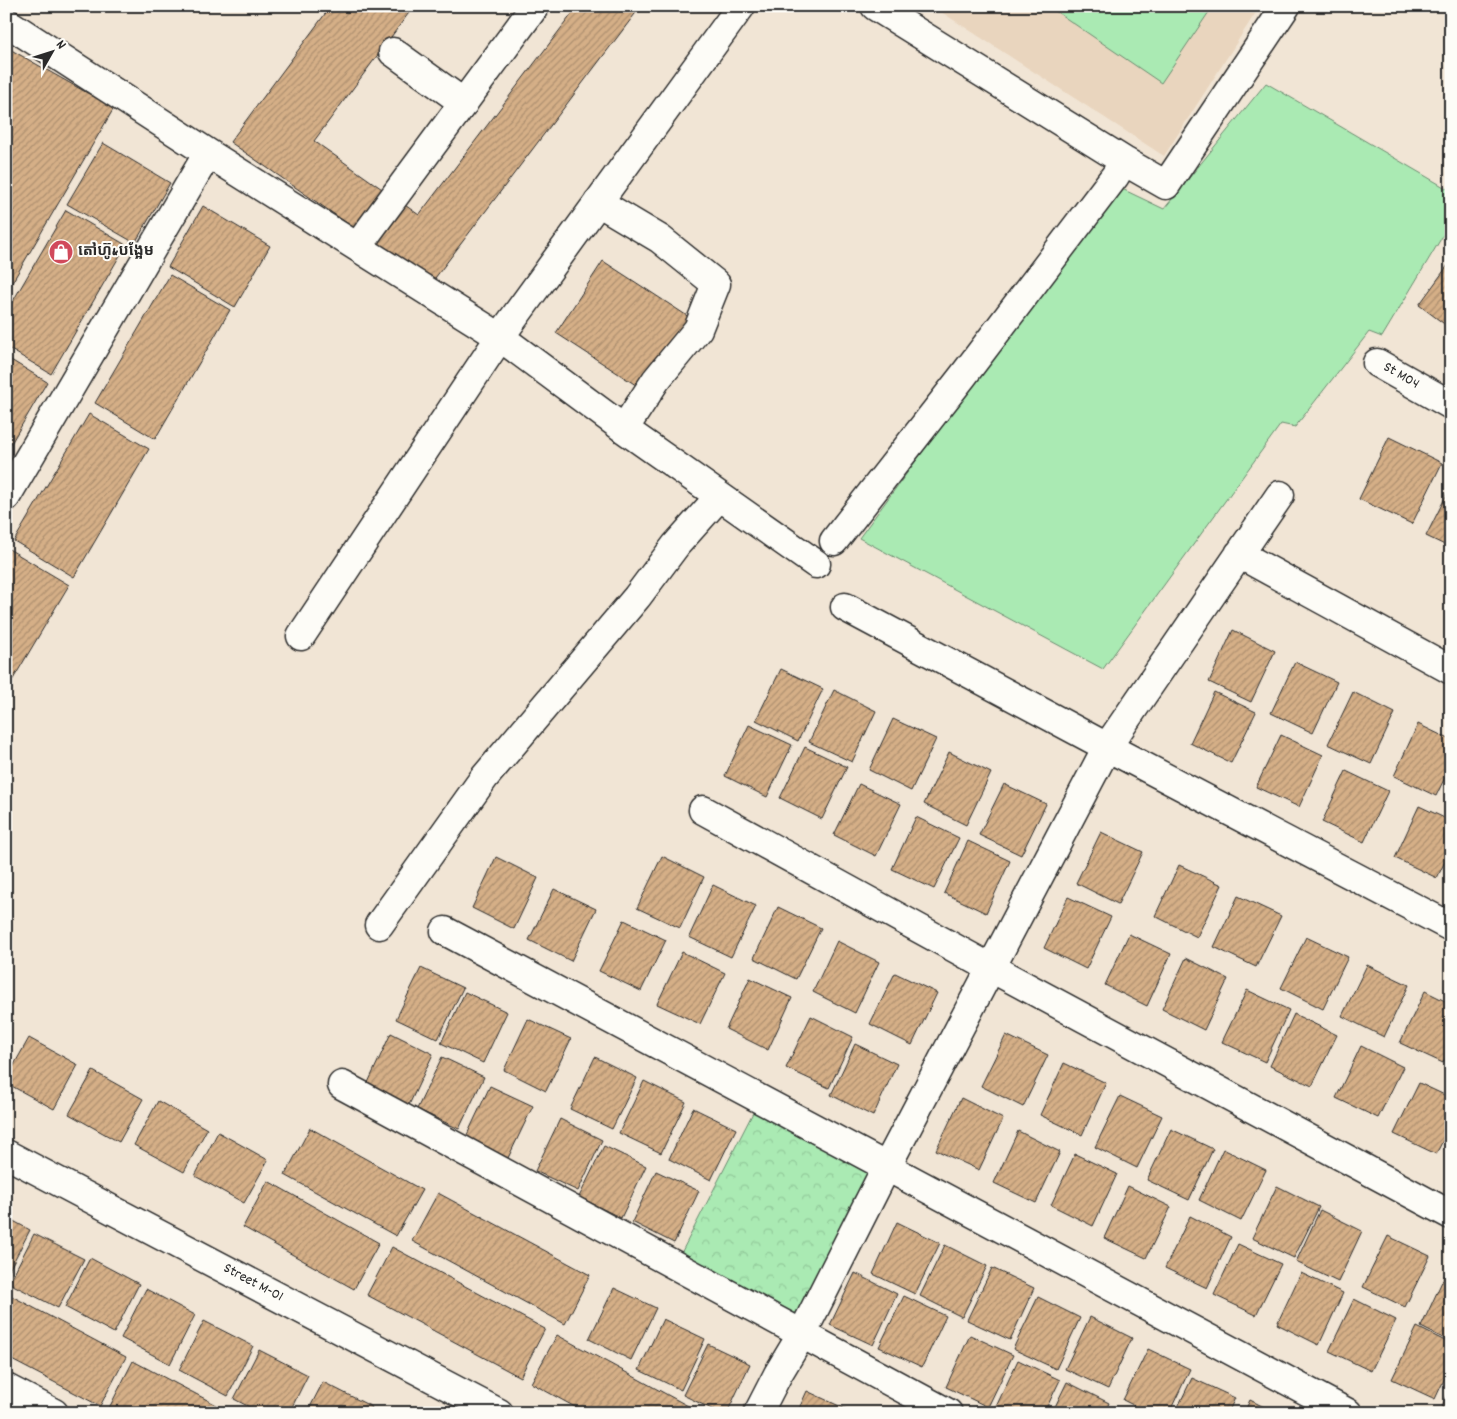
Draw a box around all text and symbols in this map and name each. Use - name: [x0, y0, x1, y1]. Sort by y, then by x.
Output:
- north arrow: [28, 28, 78, 78]
- text: N: [51, 36, 71, 54]
- shop icon: តៅហ៊ូ&បង្អែម: [48, 239, 74, 265]
- place label: តៅហ៊ូ&បង្អែម: [78, 241, 154, 263]
- street label: St M04: [1379, 357, 1423, 395]
- street label: Street M-01: [219, 1258, 287, 1308]

